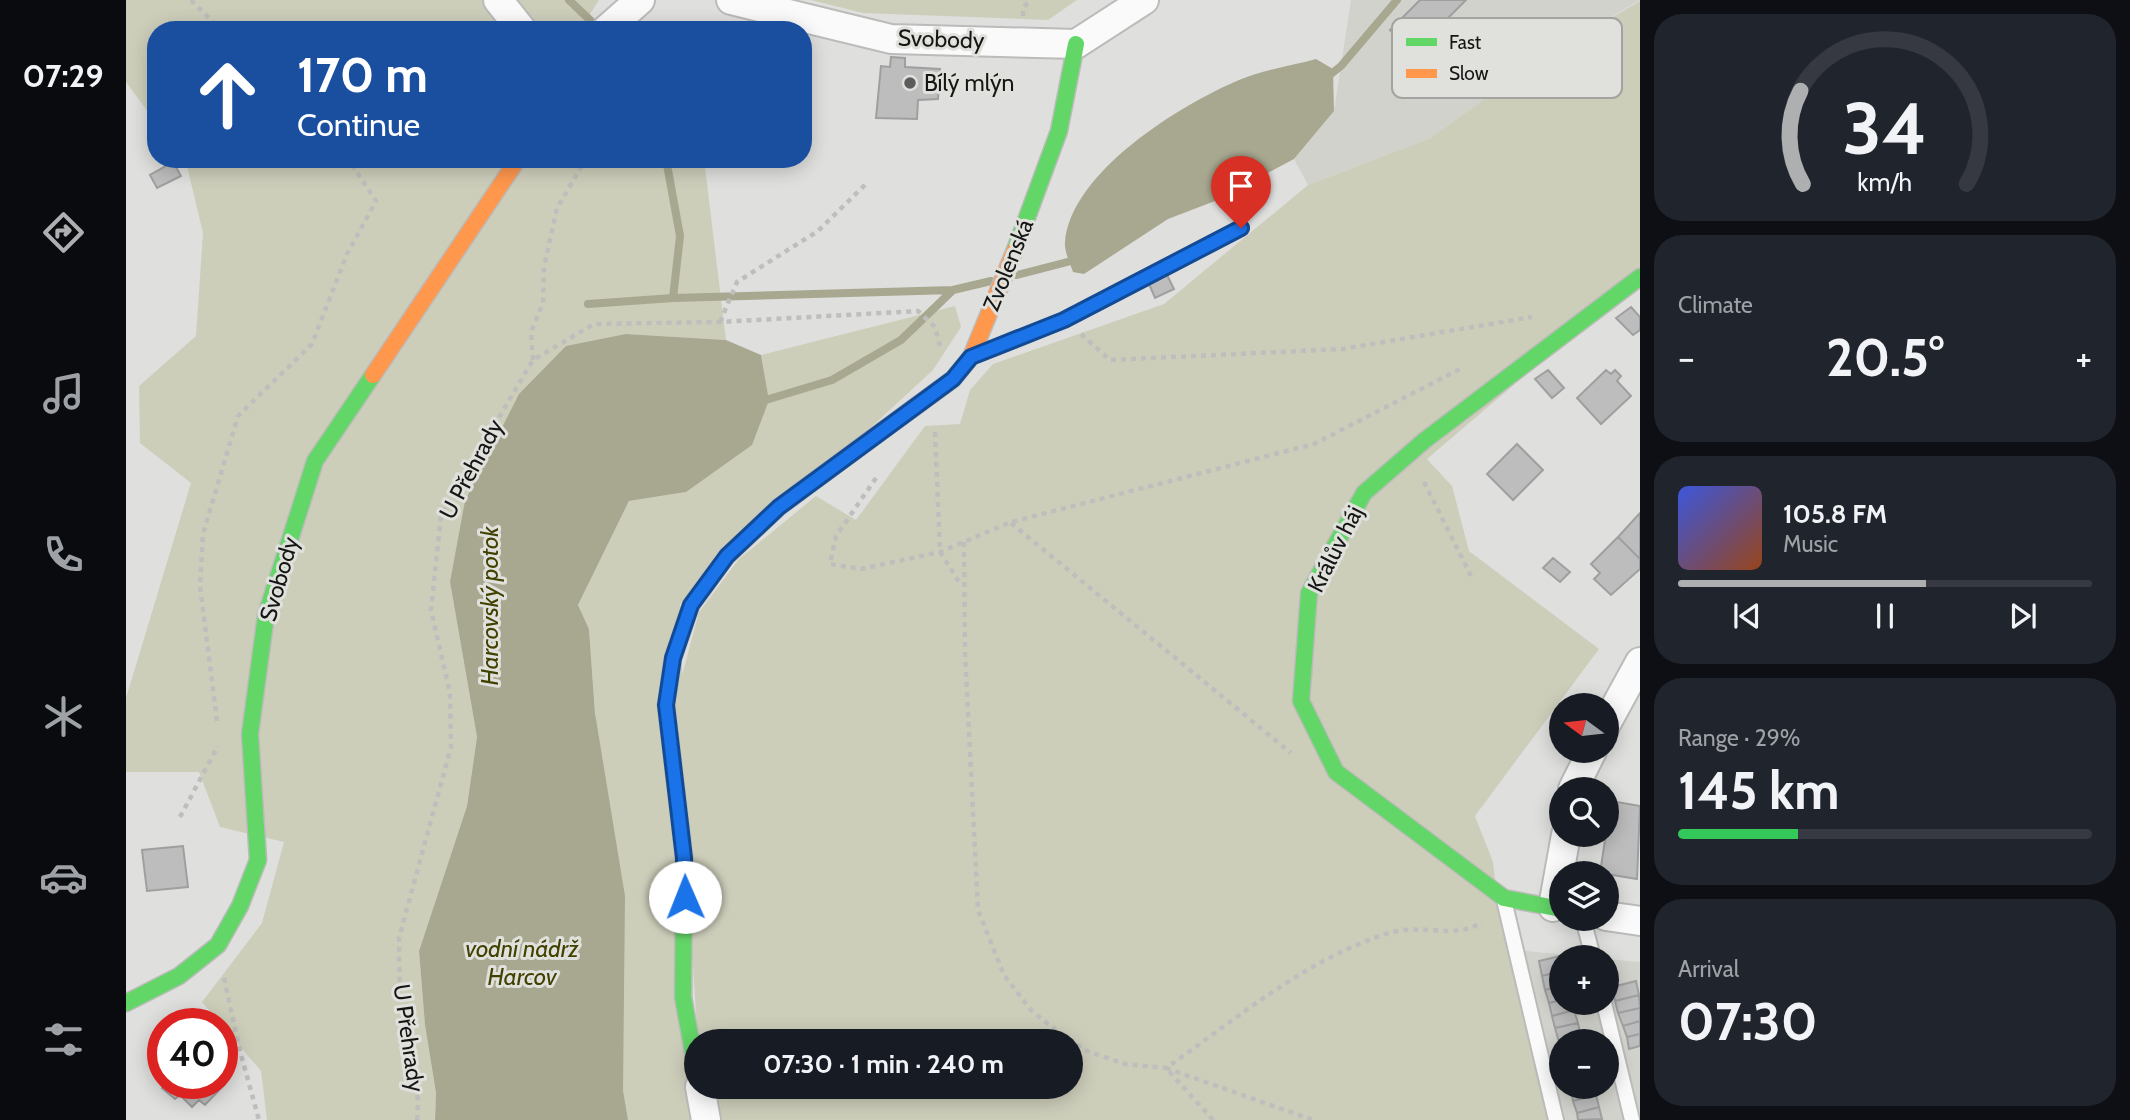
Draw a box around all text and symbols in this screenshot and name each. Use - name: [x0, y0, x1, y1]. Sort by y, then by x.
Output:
- legend: [1392, 18, 1622, 98]
- street label: Svobody: [897, 23, 985, 55]
- text: Fast: [1449, 31, 1482, 54]
- text: 170 m: [297, 45, 428, 104]
- icon: ahead: [182, 49, 273, 140]
- text: 07:29: [23, 56, 103, 95]
- text: Slow: [1449, 62, 1489, 85]
- place label: Bílý mlýn: [924, 69, 1014, 97]
- marker: Bílý mlýn: [902, 75, 918, 91]
- text: 34: [1843, 84, 1927, 172]
- text: Continue: [297, 105, 420, 144]
- pin: [1211, 156, 1271, 228]
- text: km/h: [1858, 166, 1912, 196]
- icon: arrive: [1222, 167, 1260, 205]
- icon: directions: [39, 208, 88, 257]
- street label: Zvolenská: [977, 215, 1039, 315]
- text: Climate: [1678, 291, 1753, 319]
- text: 20.5°: [1826, 326, 1944, 389]
- text: −: [1678, 334, 1695, 381]
- text: +: [2075, 334, 2092, 381]
- icon: music: [39, 369, 88, 418]
- street label: U Přehrady: [433, 414, 509, 524]
- text: 105.8 FM: [1783, 498, 1887, 530]
- street label: Králův háj: [1301, 501, 1369, 597]
- water label: Harcovský potok: [475, 526, 504, 686]
- icon: phone: [39, 530, 88, 579]
- text: Music: [1783, 530, 1838, 558]
- street label: Svobody: [254, 533, 305, 625]
- icon: previous: [1728, 597, 1766, 635]
- icon: pause: [1866, 597, 1904, 635]
- icon: next: [2004, 597, 2042, 635]
- icon: climate: [39, 692, 88, 741]
- north arrow: [1549, 693, 1619, 763]
- map controls: [1549, 693, 1619, 1099]
- text: Range · 29%: [1678, 724, 1801, 752]
- text: 145 km: [1678, 759, 1840, 822]
- button: search: [1549, 777, 1619, 847]
- icon: car: [39, 853, 88, 902]
- position arrow: [648, 860, 722, 934]
- button: layers: [1549, 861, 1619, 931]
- water label: vodní nádrž Harcov: [466, 934, 579, 991]
- button: +: [1549, 945, 1619, 1015]
- text: Arrival: [1678, 955, 1739, 983]
- street label: U Přehrady: [388, 982, 431, 1094]
- text: 07:30: [1678, 990, 1818, 1053]
- speed limit sign: 40: [147, 1008, 238, 1099]
- icon: filters: [39, 1015, 88, 1064]
- button: −: [1549, 1029, 1619, 1099]
- text: 07:30 · 1 min · 240 m: [763, 1048, 1004, 1080]

